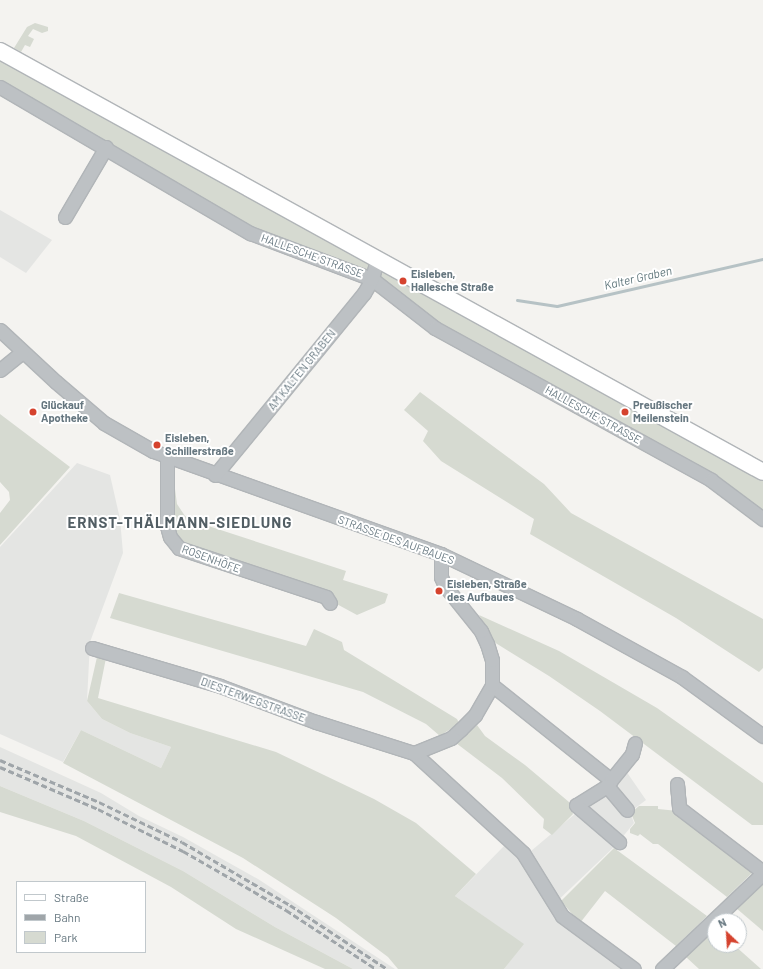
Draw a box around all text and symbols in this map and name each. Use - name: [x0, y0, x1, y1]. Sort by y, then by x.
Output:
- street label: HALLESCHE STRASSE: [259, 231, 365, 281]
- water label: Kalter Graben: [603, 263, 673, 293]
- place label: Eisleben, Hallesche Straße: [411, 268, 494, 294]
- marker: Eisleben, Hallesche Straße: [398, 276, 408, 286]
- street label: AM KALTEN GRABEN: [265, 327, 339, 413]
- street label: HALLESCHE STRASSE: [543, 383, 643, 447]
- place label: Glückauf Apotheke: [41, 399, 88, 425]
- place label: Preußischer Meilenstein: [633, 399, 692, 425]
- marker: Glückauf Apotheke: [28, 407, 38, 417]
- marker: Preußischer Meilenstein: [620, 407, 630, 417]
- place label: Eisleben, Schillerstraße: [165, 432, 234, 458]
- marker: Eisleben, Schillerstraße: [152, 440, 162, 450]
- street label: STRASSE DES AUFBAUES: [336, 513, 456, 567]
- district label: ERNST-THÄLMANN-SIEDLUNG: [68, 514, 292, 532]
- street label: ROSENHÖFE: [180, 542, 242, 576]
- place label: Eisleben, Straße des Aufbaues: [447, 578, 527, 604]
- marker: Eisleben, Straße des Aufbaues: [434, 586, 444, 596]
- street label: DIESTERWEGSTRASSE: [199, 675, 307, 725]
- legend: [16, 881, 146, 953]
- text: Straße: [54, 890, 89, 904]
- text: Bahn: [54, 910, 81, 924]
- north arrow: [707, 913, 747, 953]
- text: N: [716, 915, 728, 930]
- text: Park: [54, 930, 78, 944]

